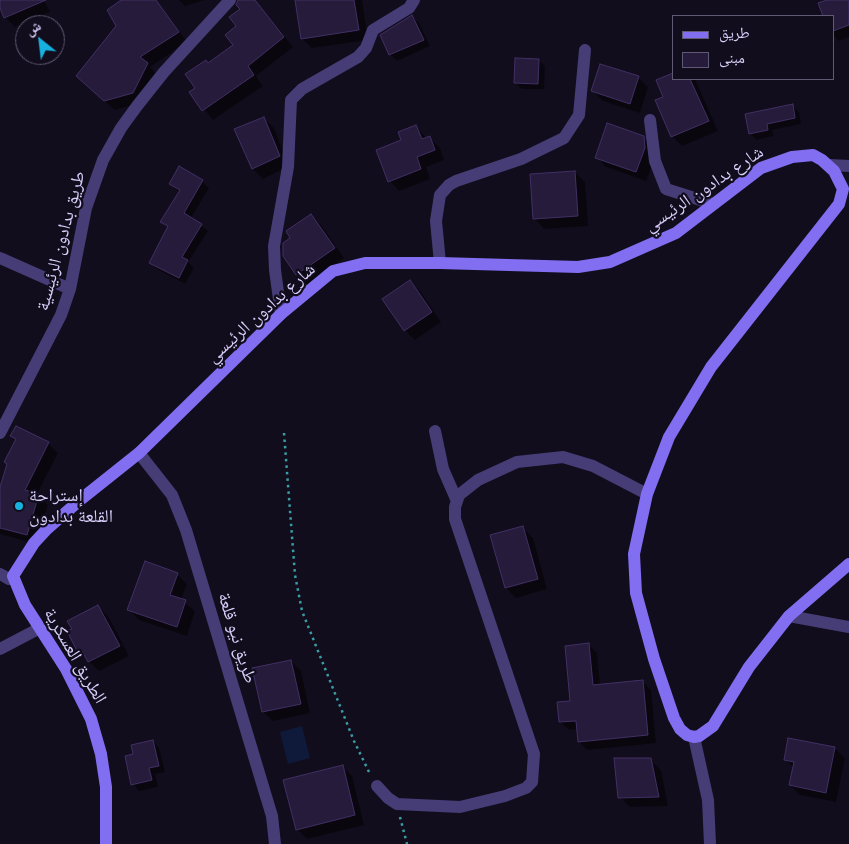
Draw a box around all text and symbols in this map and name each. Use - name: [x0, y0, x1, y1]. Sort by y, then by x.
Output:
- north arrow: [15, 15, 65, 65]
- legend: [672, 15, 834, 80]
- text: ش: [22, 16, 44, 39]
- text: طريق: [719, 23, 750, 42]
- text: مبنى: [719, 48, 745, 67]
- street label: شارع بدادون الرئيسي: [640, 141, 768, 237]
- street label: طريق بدادون الرئيسية: [32, 169, 90, 313]
- street label: شارع بدادون الرئيسي: [202, 258, 320, 368]
- place label: إستراحة القلعة بدادون: [29, 485, 113, 528]
- marker: إستراحة القلعة بدادون: [13, 500, 25, 512]
- street label: طريق نيو قلعة: [213, 590, 261, 686]
- street label: الطريق العسكرية: [39, 604, 111, 708]

